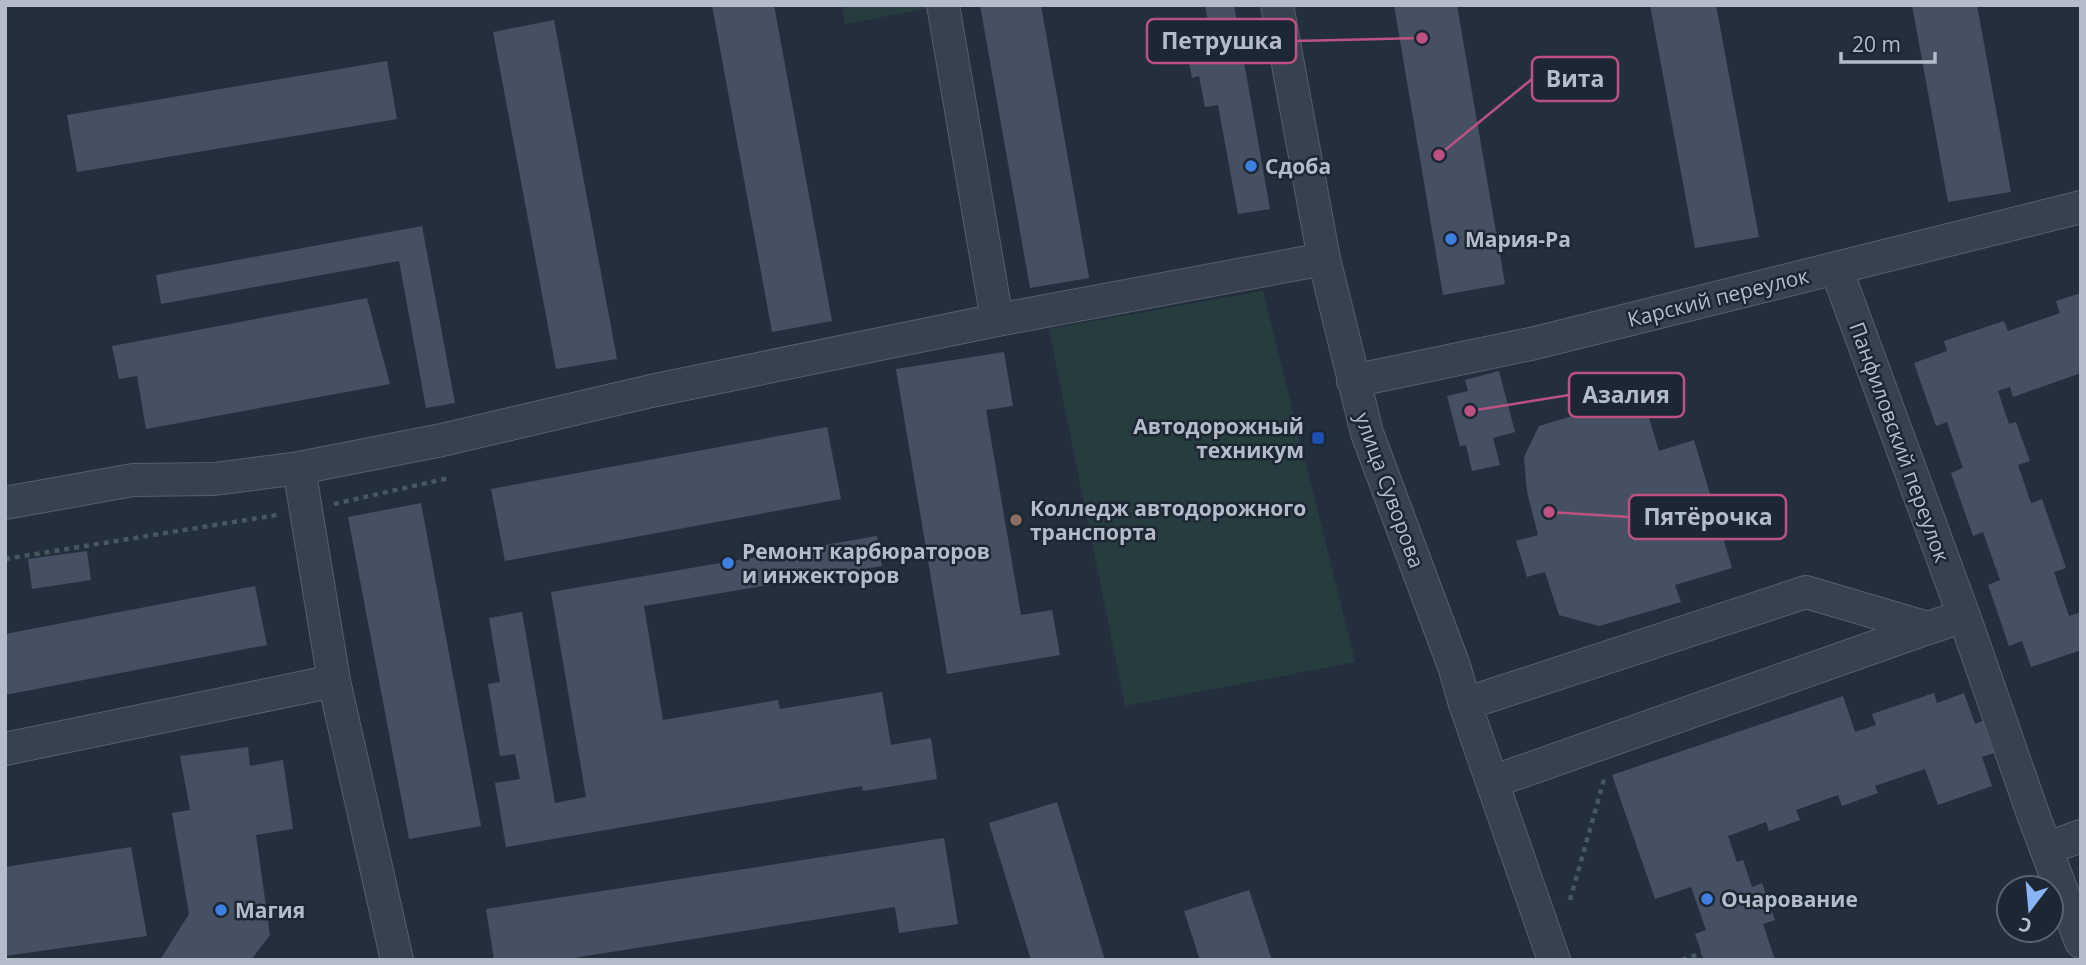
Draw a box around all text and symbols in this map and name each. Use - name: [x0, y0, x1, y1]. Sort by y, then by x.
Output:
- callout: Петрушка: [1147, 19, 1296, 63]
- scale bar: [1841, 21, 1936, 65]
- text: Петрушка: [1161, 24, 1283, 56]
- text: 20 m: [1852, 30, 1901, 58]
- callout: Вита: [1532, 57, 1618, 101]
- text: Вита: [1546, 62, 1604, 94]
- place label: Сдоба: [1265, 152, 1331, 180]
- marker: Сдоба: [1243, 158, 1259, 174]
- place label: Мария-Ра: [1465, 225, 1571, 253]
- marker: Мария-Ра: [1443, 231, 1459, 247]
- street label: Карский переулок: [1624, 261, 1812, 333]
- street label: Панфиловский переулок: [1843, 318, 1957, 566]
- callout: Азалия: [1569, 373, 1684, 417]
- text: Азалия: [1582, 378, 1670, 410]
- street label: улица Суворова: [1349, 408, 1431, 572]
- place label: Автодорожный техникум: [1133, 412, 1304, 464]
- marker: Автодорожный техникум: [1310, 430, 1326, 446]
- place label: Колледж автодорожного транспорта: [1030, 494, 1306, 546]
- callout: Пятёрочка: [1629, 495, 1786, 539]
- text: Пятёрочка: [1643, 500, 1773, 532]
- marker: Колледж автодорожного транспорта: [1008, 512, 1024, 528]
- place label: Ремонт карбюраторов и инжекторов: [742, 537, 990, 589]
- marker: Ремонт карбюраторов и инжекторов: [720, 555, 736, 571]
- north arrow: [1995, 874, 2065, 944]
- place label: Очарование: [1721, 885, 1858, 913]
- marker: Очарование: [1699, 891, 1715, 907]
- place label: Магия: [235, 896, 305, 924]
- marker: Магия: [213, 902, 229, 918]
- text: С: [2016, 911, 2035, 940]

